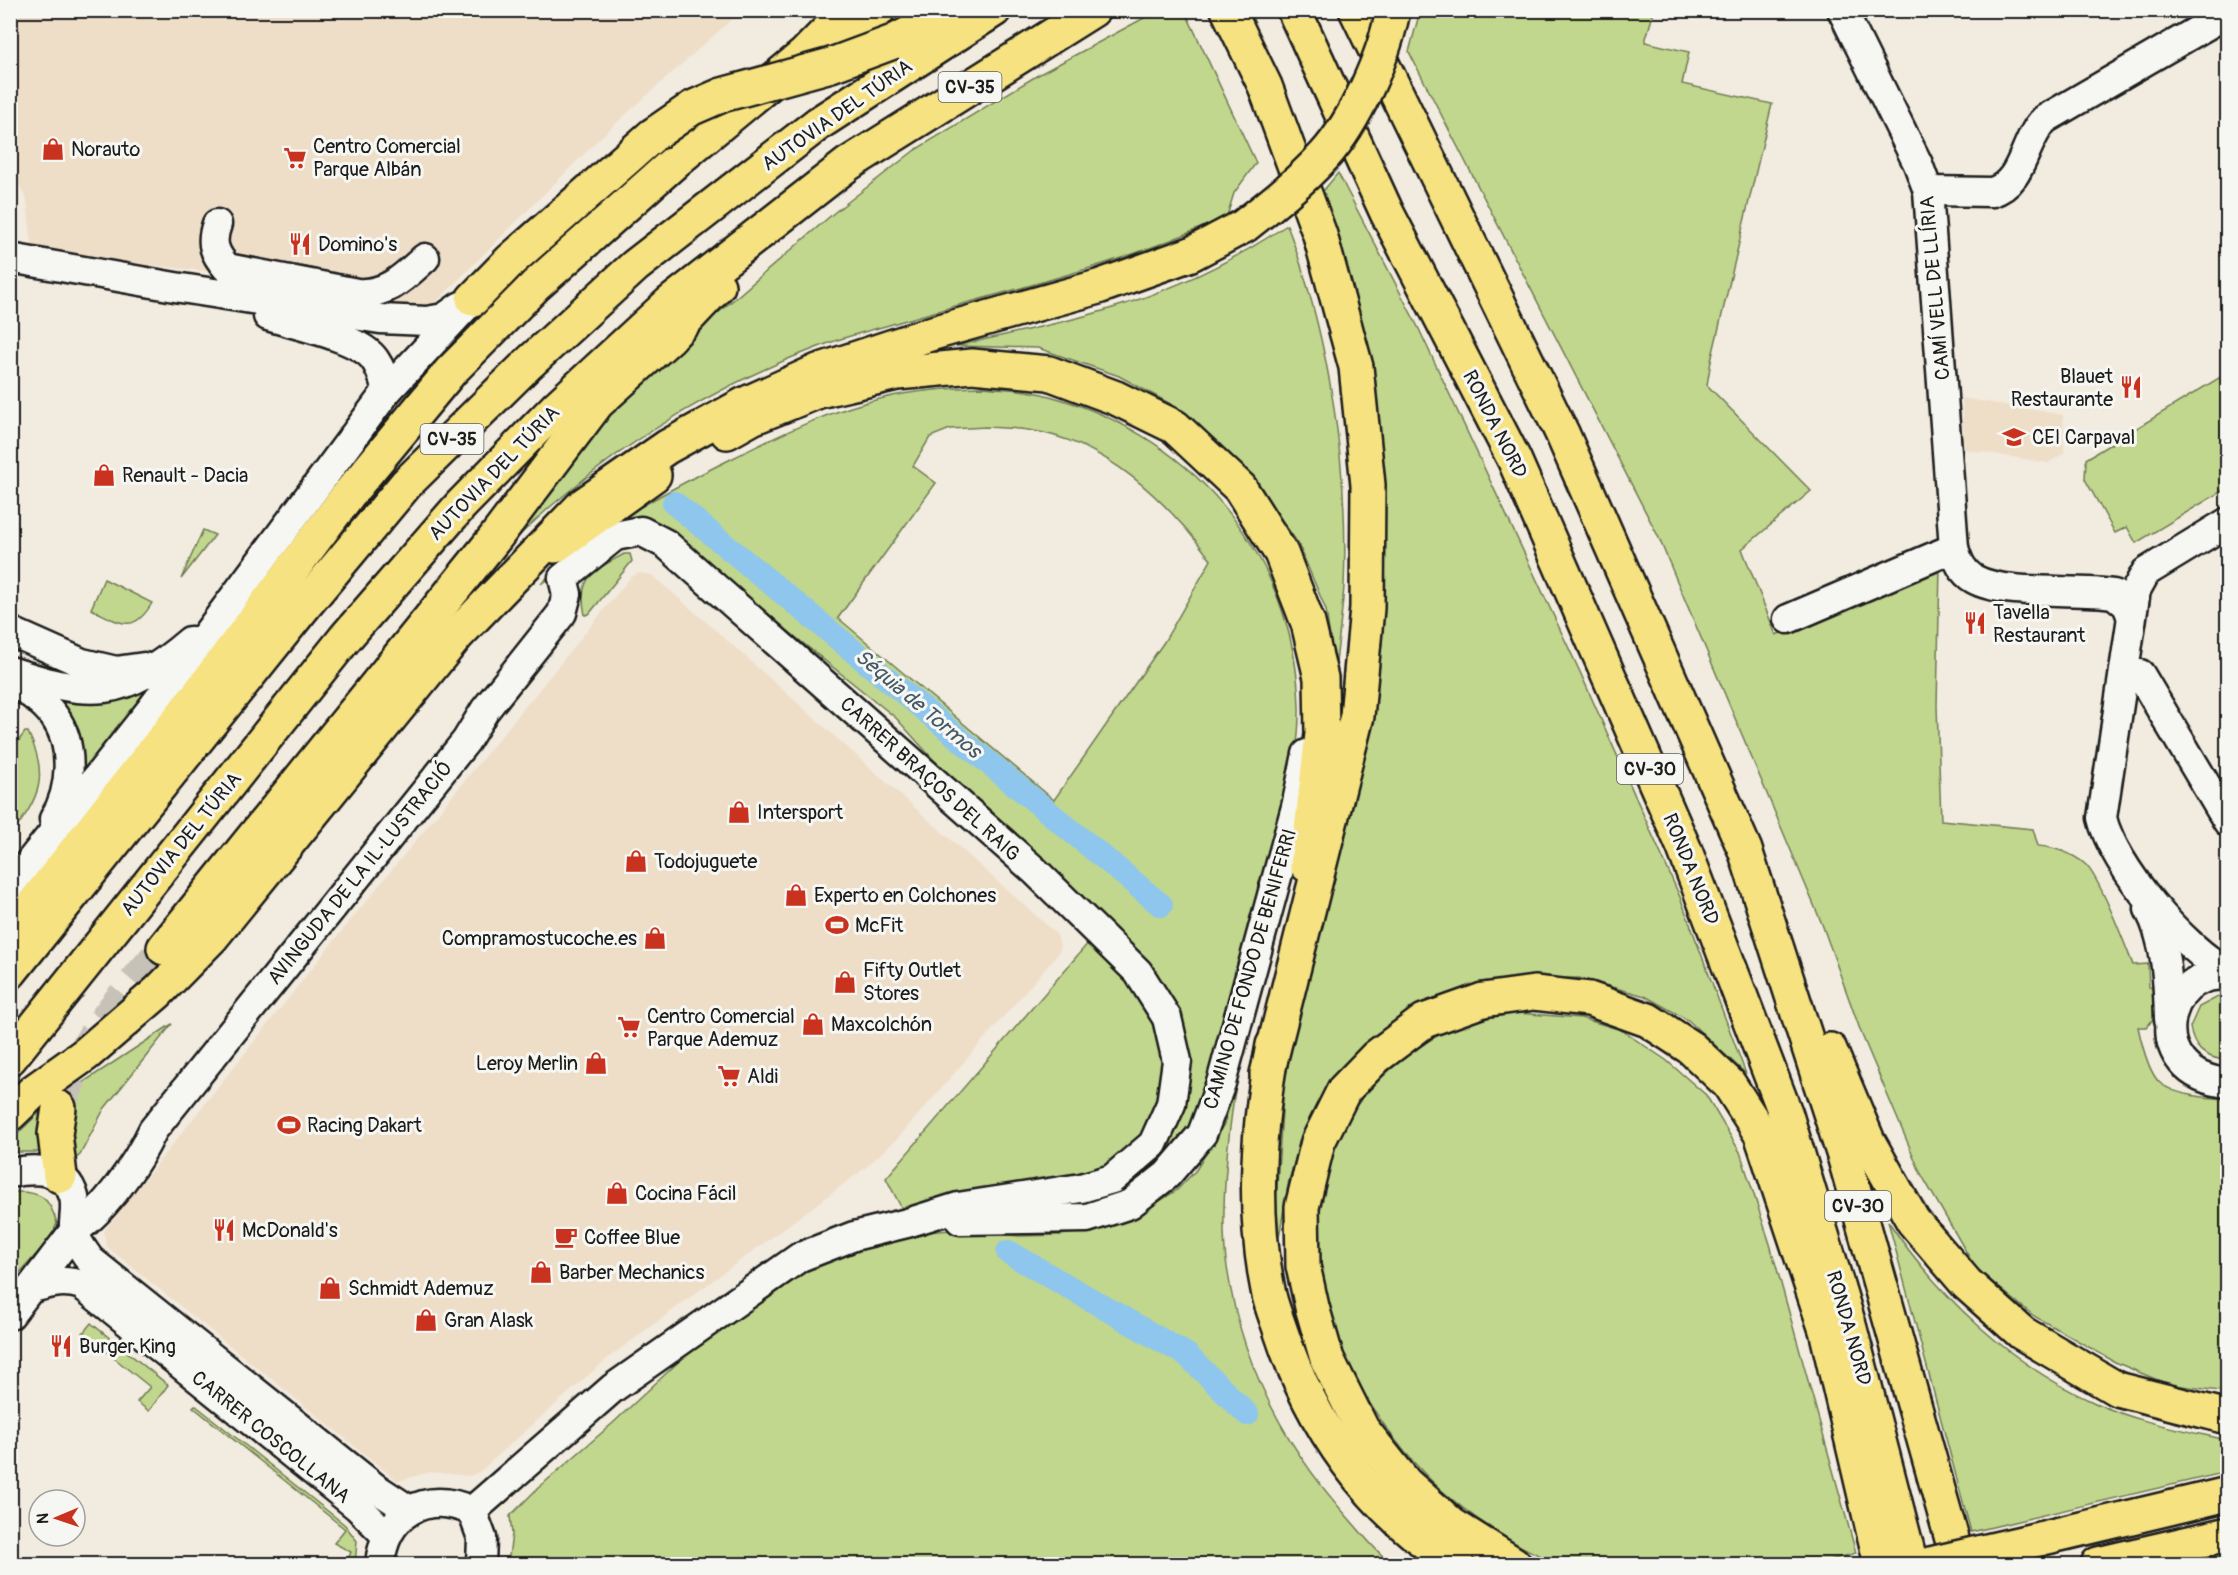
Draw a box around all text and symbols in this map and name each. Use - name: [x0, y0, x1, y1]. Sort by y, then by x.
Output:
- street label: AUTOVIA DEL TÚRIA: [757, 54, 917, 176]
- road number: CV-35: [938, 72, 1002, 102]
- place label: Centro Comercial Parque Albán: [313, 134, 461, 182]
- shop icon: Norauto: [40, 136, 66, 162]
- place label: Norauto: [71, 137, 140, 162]
- supermarket icon: Centro Comercial Parque Albán: [282, 145, 308, 171]
- street label: CAMÍ VELL DE LLÍRIA: [1914, 195, 1956, 381]
- restaurant icon: Domino's: [287, 231, 313, 257]
- place label: Domino's: [318, 232, 397, 257]
- place label: Blauet Restaurante: [2011, 364, 2114, 412]
- street label: RONDA NORD: [1457, 366, 1533, 482]
- restaurant icon: Blauet Restaurante: [2118, 374, 2144, 400]
- street label: AUTOVIA DEL TÚRIA: [423, 400, 565, 546]
- road number: CV-35: [420, 424, 484, 454]
- school or university icon: CEI Carpaval: [2001, 424, 2027, 450]
- place label: CEI Carpaval: [2032, 425, 2135, 450]
- shop icon: Renault - Dacia: [91, 462, 117, 488]
- place label: Renault - Dacia: [122, 463, 248, 488]
- place label: Tavella Restaurant: [1993, 600, 2086, 648]
- restaurant icon: Tavella Restaurant: [1962, 610, 1988, 636]
- water label: Séquia de Tormos: [850, 643, 988, 766]
- street label: CARRER BRAÇOS DEL RAIG: [835, 691, 1025, 867]
- road number: CV-30: [1617, 754, 1683, 784]
- street label: AVINGUDA DE LA IL·LUSTRACIÓ: [262, 756, 458, 990]
- street label: AUTOVIA DEL TÚRIA: [115, 767, 247, 921]
- shop icon: Intersport: [726, 799, 752, 825]
- place label: Intersport: [757, 800, 844, 825]
- street label: RONDA NORD: [1657, 810, 1725, 928]
- street label: CAMINO DE FONDO DE BENIFERRI: [1198, 826, 1302, 1112]
- shop icon: Todojuguete: [623, 848, 649, 874]
- place label: Todojuguete: [654, 849, 757, 874]
- shop icon: Experto en Colchones: [783, 882, 809, 908]
- place label: Experto en Colchones: [814, 883, 996, 908]
- sports icon: McFit: [824, 912, 850, 938]
- place label: McFit: [855, 913, 904, 938]
- shop icon: Compramostucoche.es: [642, 925, 668, 951]
- place label: Compramostucoche.es: [442, 926, 637, 951]
- place label: Fifty Outlet Stores: [863, 958, 962, 1006]
- shop icon: Fifty Outlet Stores: [832, 969, 858, 995]
- place label: Centro Comercial Parque Ademuz: [647, 1004, 795, 1052]
- shop icon: Maxcolchón: [800, 1011, 826, 1037]
- place label: Maxcolchón: [831, 1012, 932, 1037]
- supermarket icon: Centro Comercial Parque Ademuz: [616, 1014, 642, 1040]
- shop icon: Leroy Merlin: [583, 1050, 609, 1076]
- place label: Leroy Merlin: [476, 1051, 578, 1076]
- supermarket icon: Aldi: [716, 1063, 742, 1089]
- place label: Aldi: [747, 1064, 778, 1089]
- sports icon: Racing Dakart: [276, 1112, 302, 1138]
- place label: Racing Dakart: [307, 1113, 423, 1138]
- shop icon: Cocina Fácil: [604, 1180, 630, 1206]
- place label: Cocina Fácil: [635, 1181, 736, 1206]
- road number: CV-30: [1825, 1191, 1891, 1221]
- restaurant icon: McDonald's: [211, 1217, 237, 1243]
- place label: McDonald's: [242, 1218, 338, 1243]
- cafe icon: Coffee Blue: [553, 1224, 579, 1250]
- place label: Coffee Blue: [584, 1225, 680, 1250]
- shop icon: Barber Mechanics: [528, 1259, 554, 1285]
- place label: Barber Mechanics: [559, 1260, 704, 1285]
- street label: RONDA NORD: [1821, 1268, 1877, 1388]
- shop icon: Schmidt Ademuz: [317, 1275, 343, 1301]
- place label: Schmidt Ademuz: [348, 1276, 494, 1301]
- shop icon: Gran Alask: [413, 1307, 439, 1333]
- place label: Gran Alask: [444, 1308, 534, 1333]
- restaurant icon: Burger King: [48, 1333, 74, 1359]
- place label: Burger King: [79, 1334, 176, 1359]
- street label: CARRER COSCOLLANA: [187, 1365, 355, 1509]
- north arrow: [27, 1488, 87, 1548]
- text: N: [33, 1513, 53, 1524]

